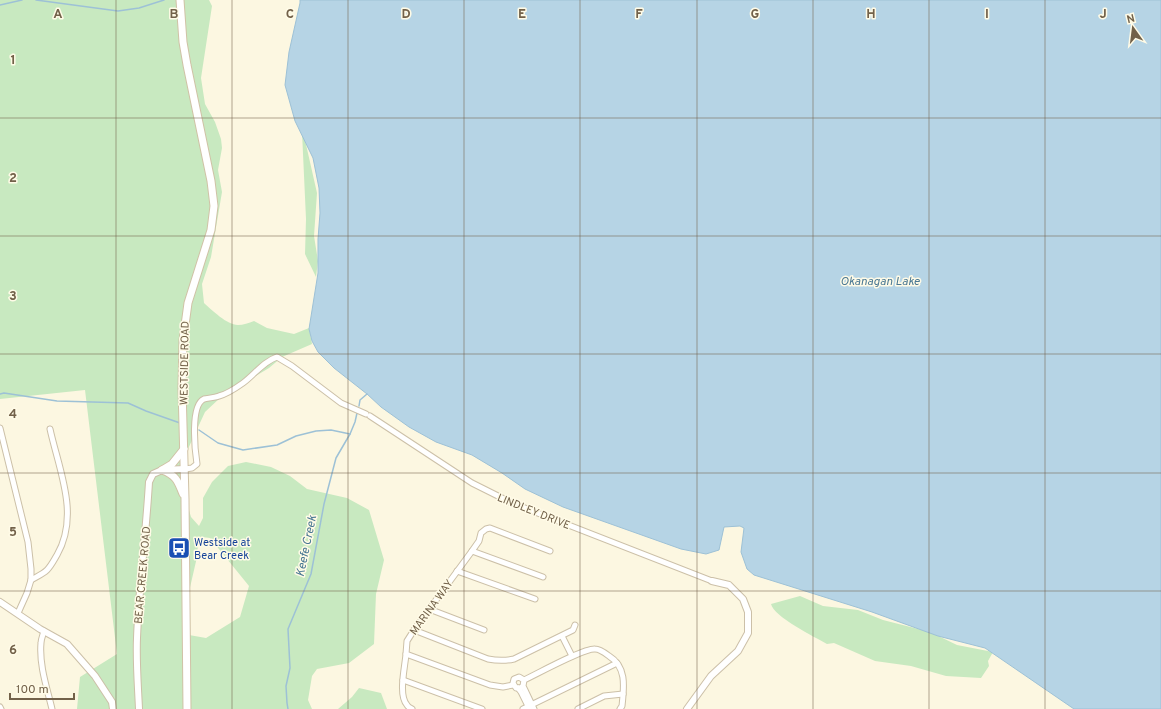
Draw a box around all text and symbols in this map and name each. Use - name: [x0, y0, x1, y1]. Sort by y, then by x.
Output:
- text: A: [53, 7, 63, 23]
- text: B: [170, 7, 179, 23]
- text: C: [286, 7, 294, 23]
- text: D: [401, 7, 411, 23]
- text: E: [518, 7, 526, 23]
- text: F: [635, 7, 643, 23]
- text: G: [751, 7, 760, 23]
- text: H: [866, 7, 876, 23]
- text: I: [985, 7, 989, 23]
- text: J: [1099, 7, 1107, 23]
- north arrow: [1113, 8, 1153, 48]
- text: N: [1125, 12, 1136, 27]
- text: 1: [10, 53, 16, 69]
- text: 2: [9, 171, 17, 187]
- water label: Okanagan Lake: [840, 274, 921, 290]
- text: 3: [9, 289, 17, 305]
- street label: WESTSIDE ROAD: [177, 321, 193, 405]
- text: 4: [9, 407, 17, 423]
- street label: LINDLEY DRIVE: [495, 491, 572, 533]
- water label: Keefe Creek: [293, 513, 321, 578]
- text: 5: [9, 525, 17, 541]
- street label: BEAR CREEK ROAD: [132, 526, 154, 624]
- bus stop icon: Westside at Bear Creek: [166, 535, 192, 561]
- place label: Westside at Bear Creek: [194, 536, 250, 563]
- street label: MARINA WAY: [407, 577, 457, 638]
- text: 6: [9, 643, 17, 659]
- scale bar: [10, 675, 74, 701]
- text: 100 m: [16, 682, 49, 698]

